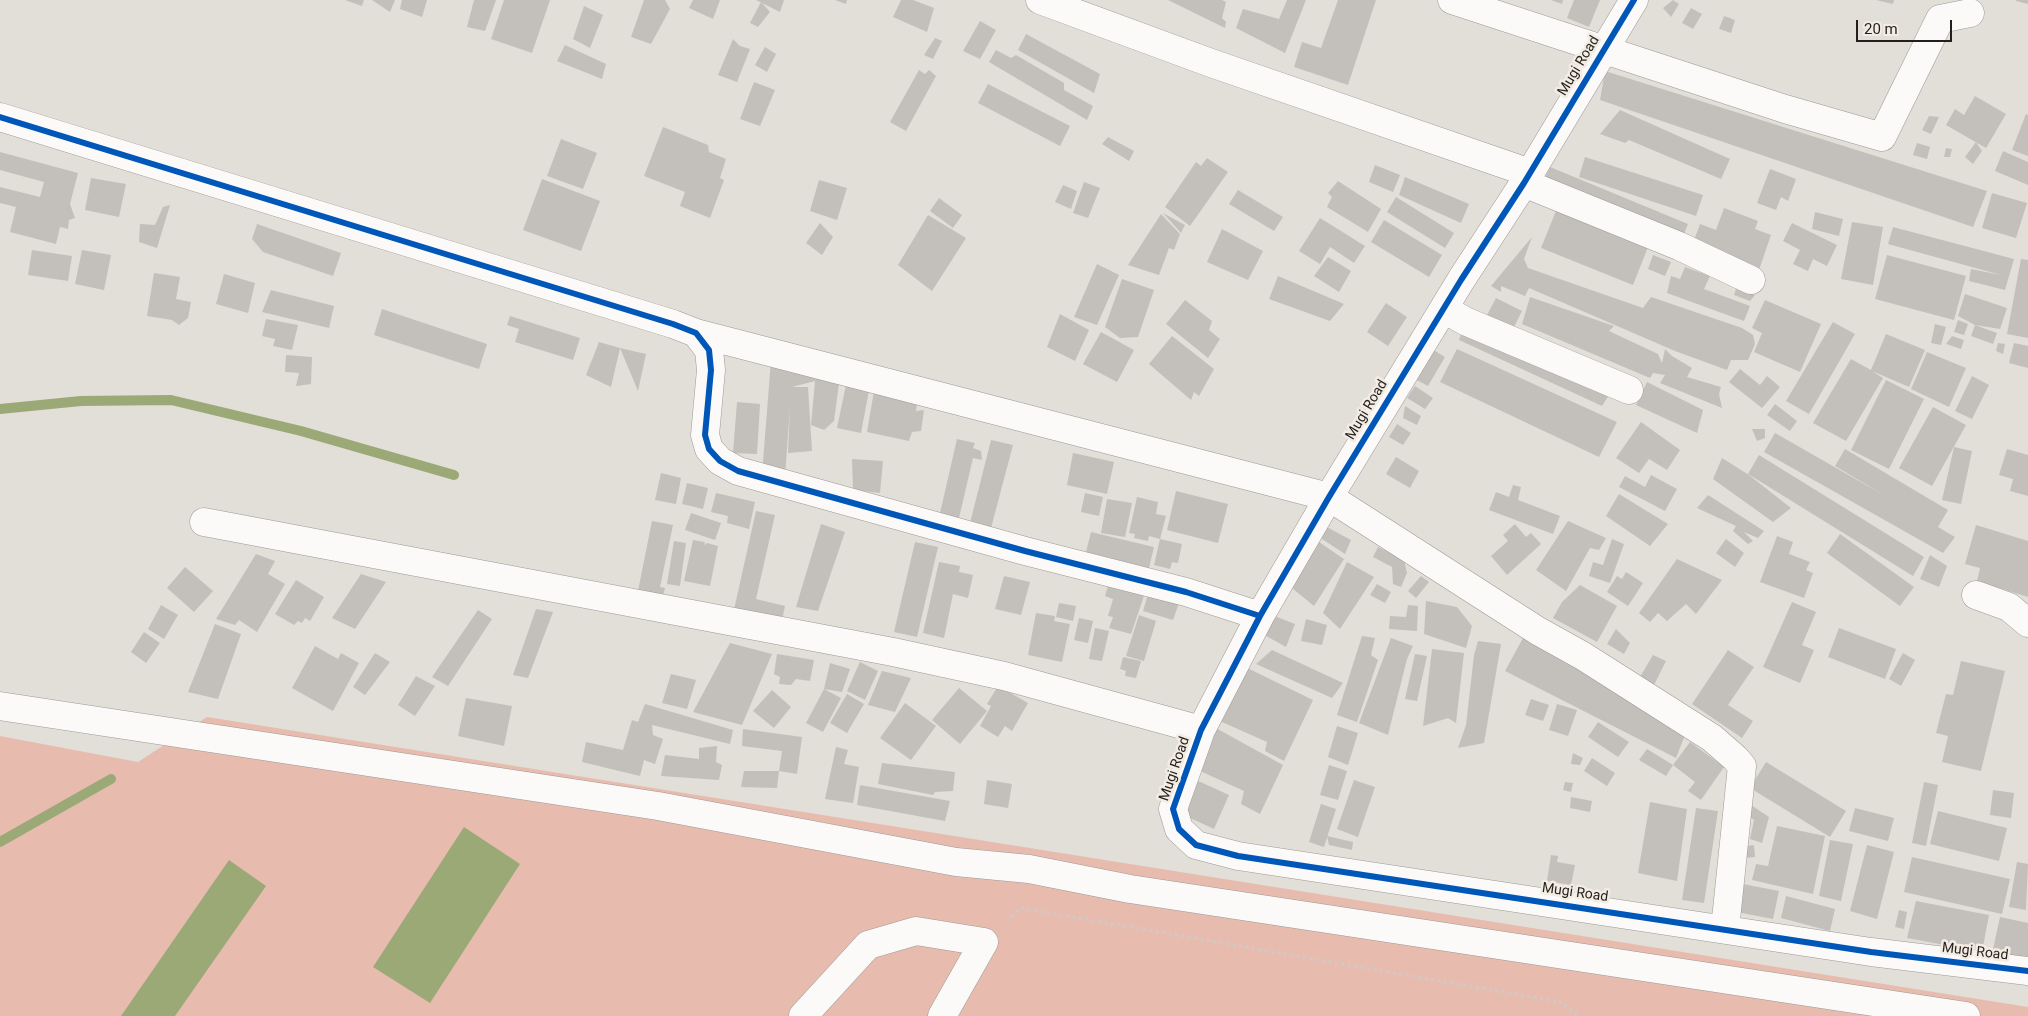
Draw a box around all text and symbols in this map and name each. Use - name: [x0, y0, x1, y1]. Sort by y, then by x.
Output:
- scale bar: [1858, 10, 1954, 42]
- text: 20 m: [1864, 20, 1898, 38]
- street label: Mugi Road: [1555, 33, 1603, 99]
- street label: Mugi Road: [1343, 377, 1391, 443]
- street label: Mugi Road: [1156, 735, 1194, 803]
- street label: Mugi Road: [1541, 880, 1609, 906]
- street label: Mugi Road: [1941, 940, 2009, 964]

